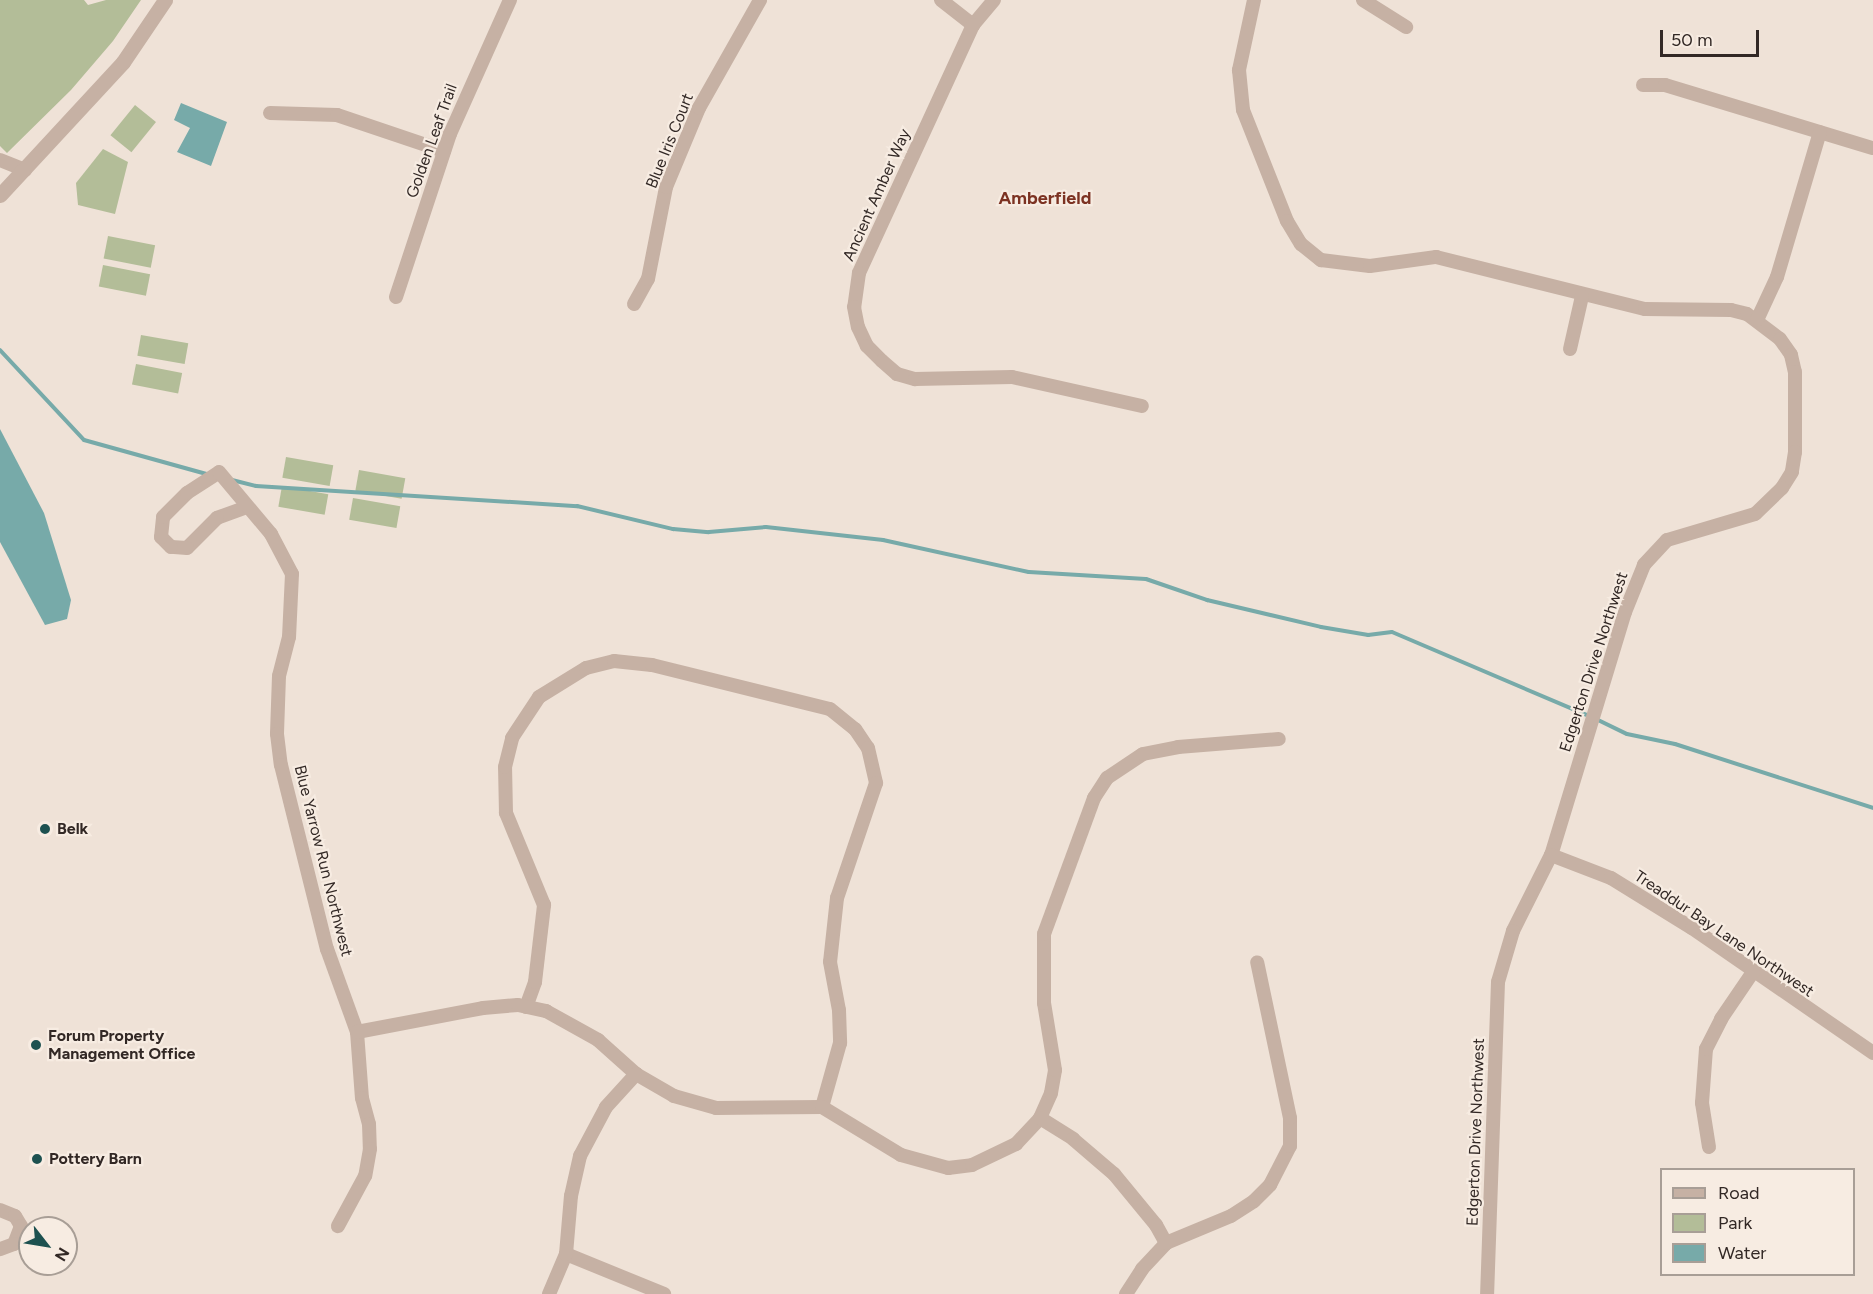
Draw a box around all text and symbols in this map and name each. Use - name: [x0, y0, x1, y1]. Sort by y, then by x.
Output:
- scale bar: [1663, 18, 1762, 56]
- text: 50 m: [1671, 29, 1713, 51]
- street label: Golden Leaf Trail: [402, 81, 462, 201]
- street label: Blue Iris Court: [642, 91, 698, 191]
- street label: Ancient Amber Way: [839, 126, 915, 264]
- district label: Amberfield: [999, 187, 1091, 209]
- street label: Edgerton Drive Northwest: [1556, 570, 1632, 754]
- street label: Blue Yarrow Run Northwest: [290, 763, 356, 959]
- place label: Belk: [57, 819, 88, 839]
- marker: Belk: [38, 822, 52, 836]
- street label: Treaddur Bay Lane Northwest: [1631, 867, 1817, 1001]
- place label: Forum Property Management Office: [48, 1026, 195, 1064]
- marker: Forum Property Management Office: [29, 1038, 43, 1052]
- street label: Edgerton Drive Northwest: [1463, 1038, 1489, 1226]
- place label: Pottery Barn: [49, 1149, 142, 1169]
- marker: Pottery Barn: [30, 1152, 44, 1166]
- legend: [1660, 1168, 1855, 1276]
- text: Road: [1718, 1182, 1759, 1204]
- text: Park: [1718, 1212, 1752, 1234]
- north arrow: [18, 1216, 78, 1276]
- text: Water: [1718, 1242, 1766, 1264]
- text: N: [51, 1244, 73, 1265]

